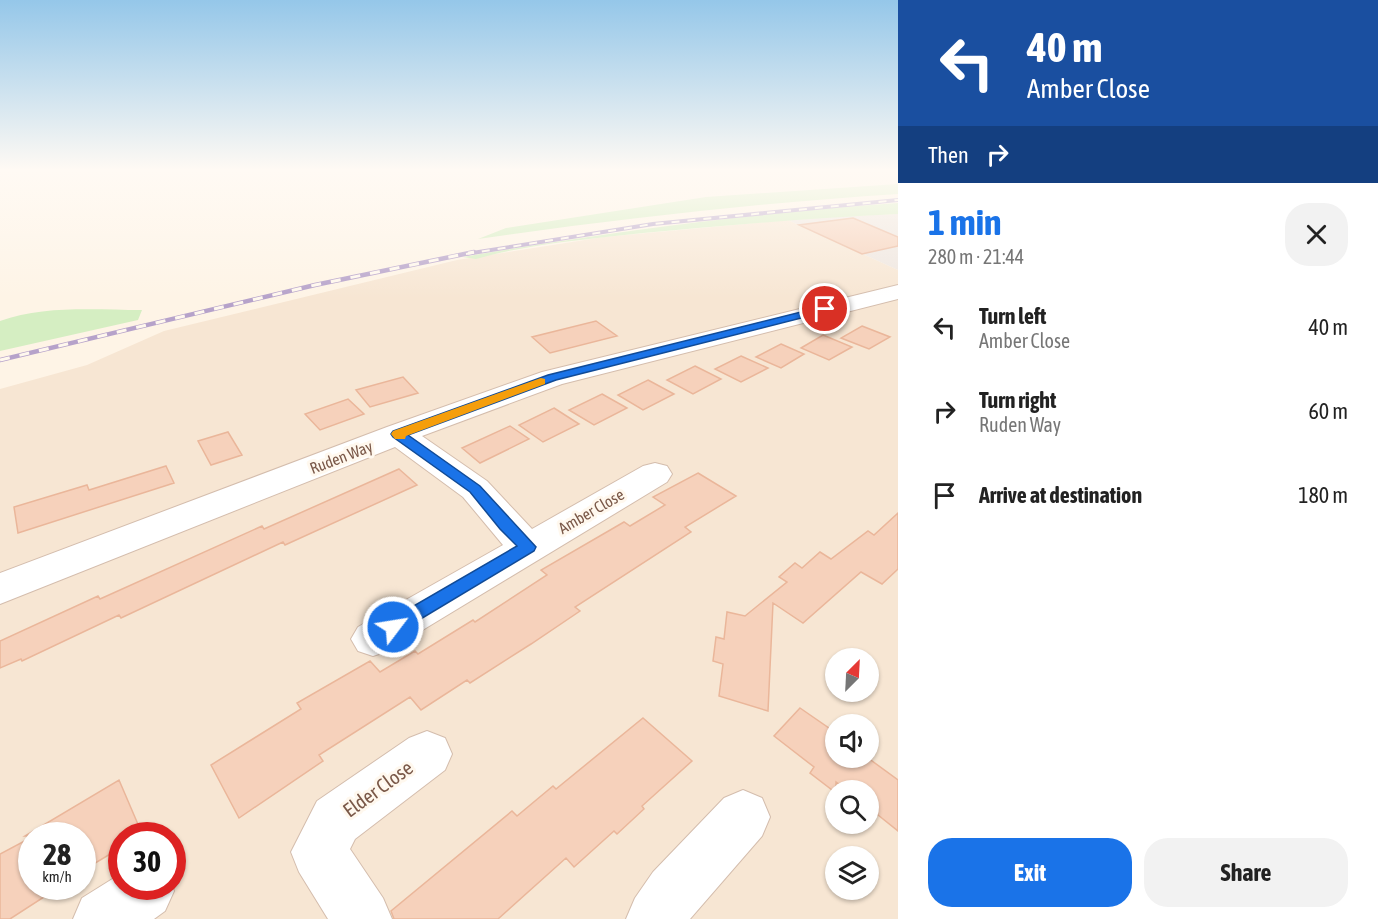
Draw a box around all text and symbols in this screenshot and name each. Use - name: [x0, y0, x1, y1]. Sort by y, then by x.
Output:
- text: 40 m: [1027, 23, 1102, 71]
- icon: left: [928, 24, 1006, 102]
- text: Amber Close: [1027, 73, 1150, 104]
- icon: right: [981, 138, 1014, 171]
- text: Then: [928, 142, 969, 168]
- text: 1 min: [928, 201, 1002, 243]
- button: close: [1285, 203, 1348, 266]
- text: 280 m · 21:44: [928, 245, 1024, 268]
- pin: [799, 283, 850, 334]
- icon: arrive: [808, 292, 841, 325]
- text: Turn left: [979, 303, 1046, 329]
- icon: left: [928, 311, 961, 344]
- text: 40 m: [1308, 314, 1348, 340]
- text: Amber Close: [979, 329, 1070, 352]
- text: Turn right: [979, 387, 1056, 413]
- icon: right: [928, 395, 961, 428]
- text: 60 m: [1308, 398, 1348, 424]
- text: Ruden Way: [979, 413, 1061, 436]
- street label: Ruden Way: [307, 437, 376, 478]
- icon: arrive: [928, 479, 961, 512]
- text: Arrive at destination: [979, 482, 1142, 508]
- text: 180 m: [1298, 482, 1348, 508]
- street label: Amber Close: [555, 485, 627, 537]
- position arrow: [361, 595, 425, 659]
- north arrow: [825, 648, 879, 702]
- map controls: [825, 648, 879, 900]
- button: sound: [825, 714, 879, 768]
- street label: Elder Close: [338, 756, 417, 822]
- button: search: [825, 780, 879, 834]
- speed limit sign: 30: [108, 822, 186, 900]
- text: 28: [43, 837, 71, 871]
- button: Exit: [928, 838, 1132, 907]
- button: Share: [1144, 838, 1348, 907]
- button: layers: [825, 846, 879, 900]
- text: km/h: [42, 868, 72, 885]

